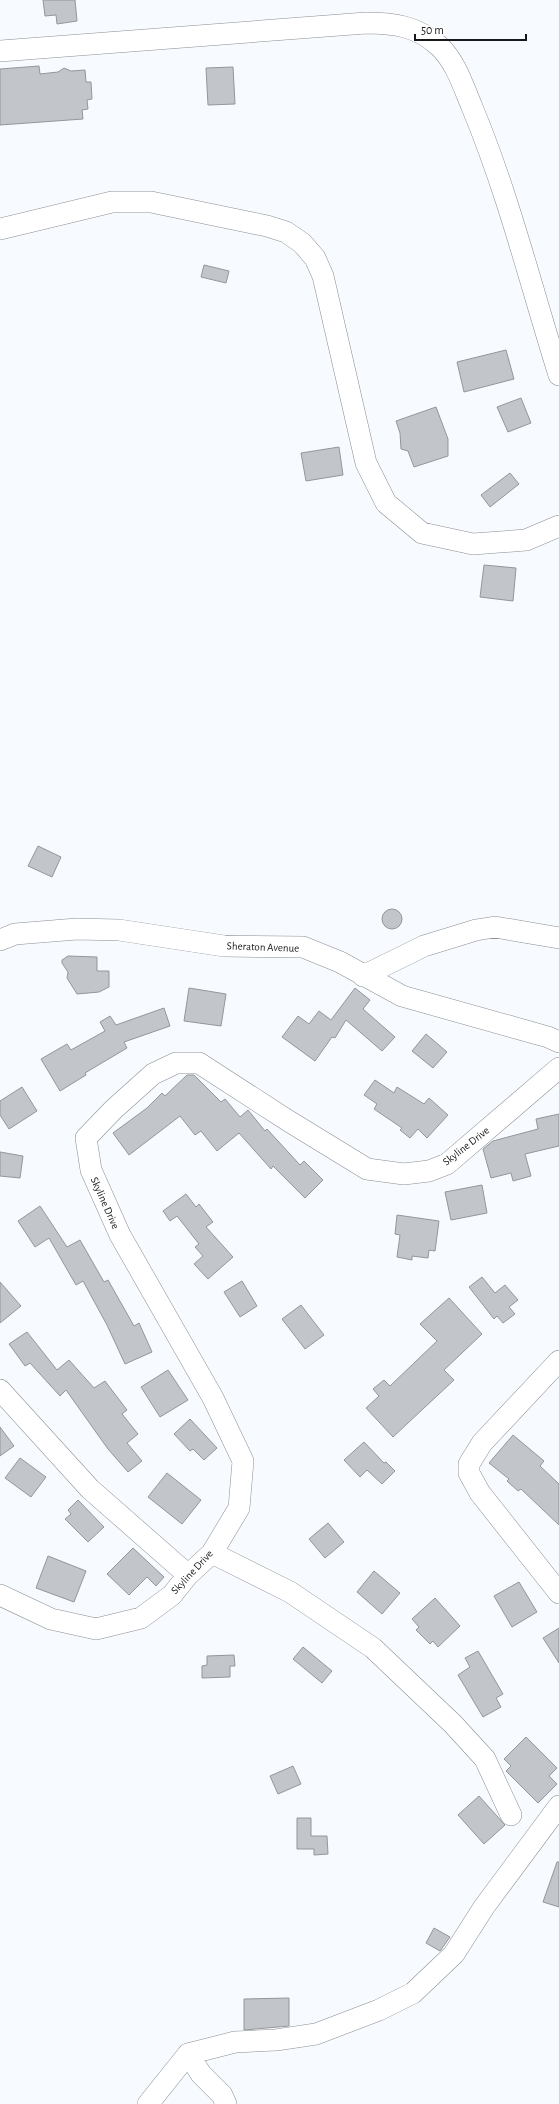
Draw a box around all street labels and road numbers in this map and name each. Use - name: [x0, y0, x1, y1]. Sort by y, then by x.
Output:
- street label: Sheraton Avenue: [227, 940, 299, 954]
- street label: Skyline Drive: [441, 1125, 491, 1167]
- street label: Skyline Drive: [89, 1175, 121, 1231]
- street label: Skyline Drive: [169, 1548, 215, 1596]

